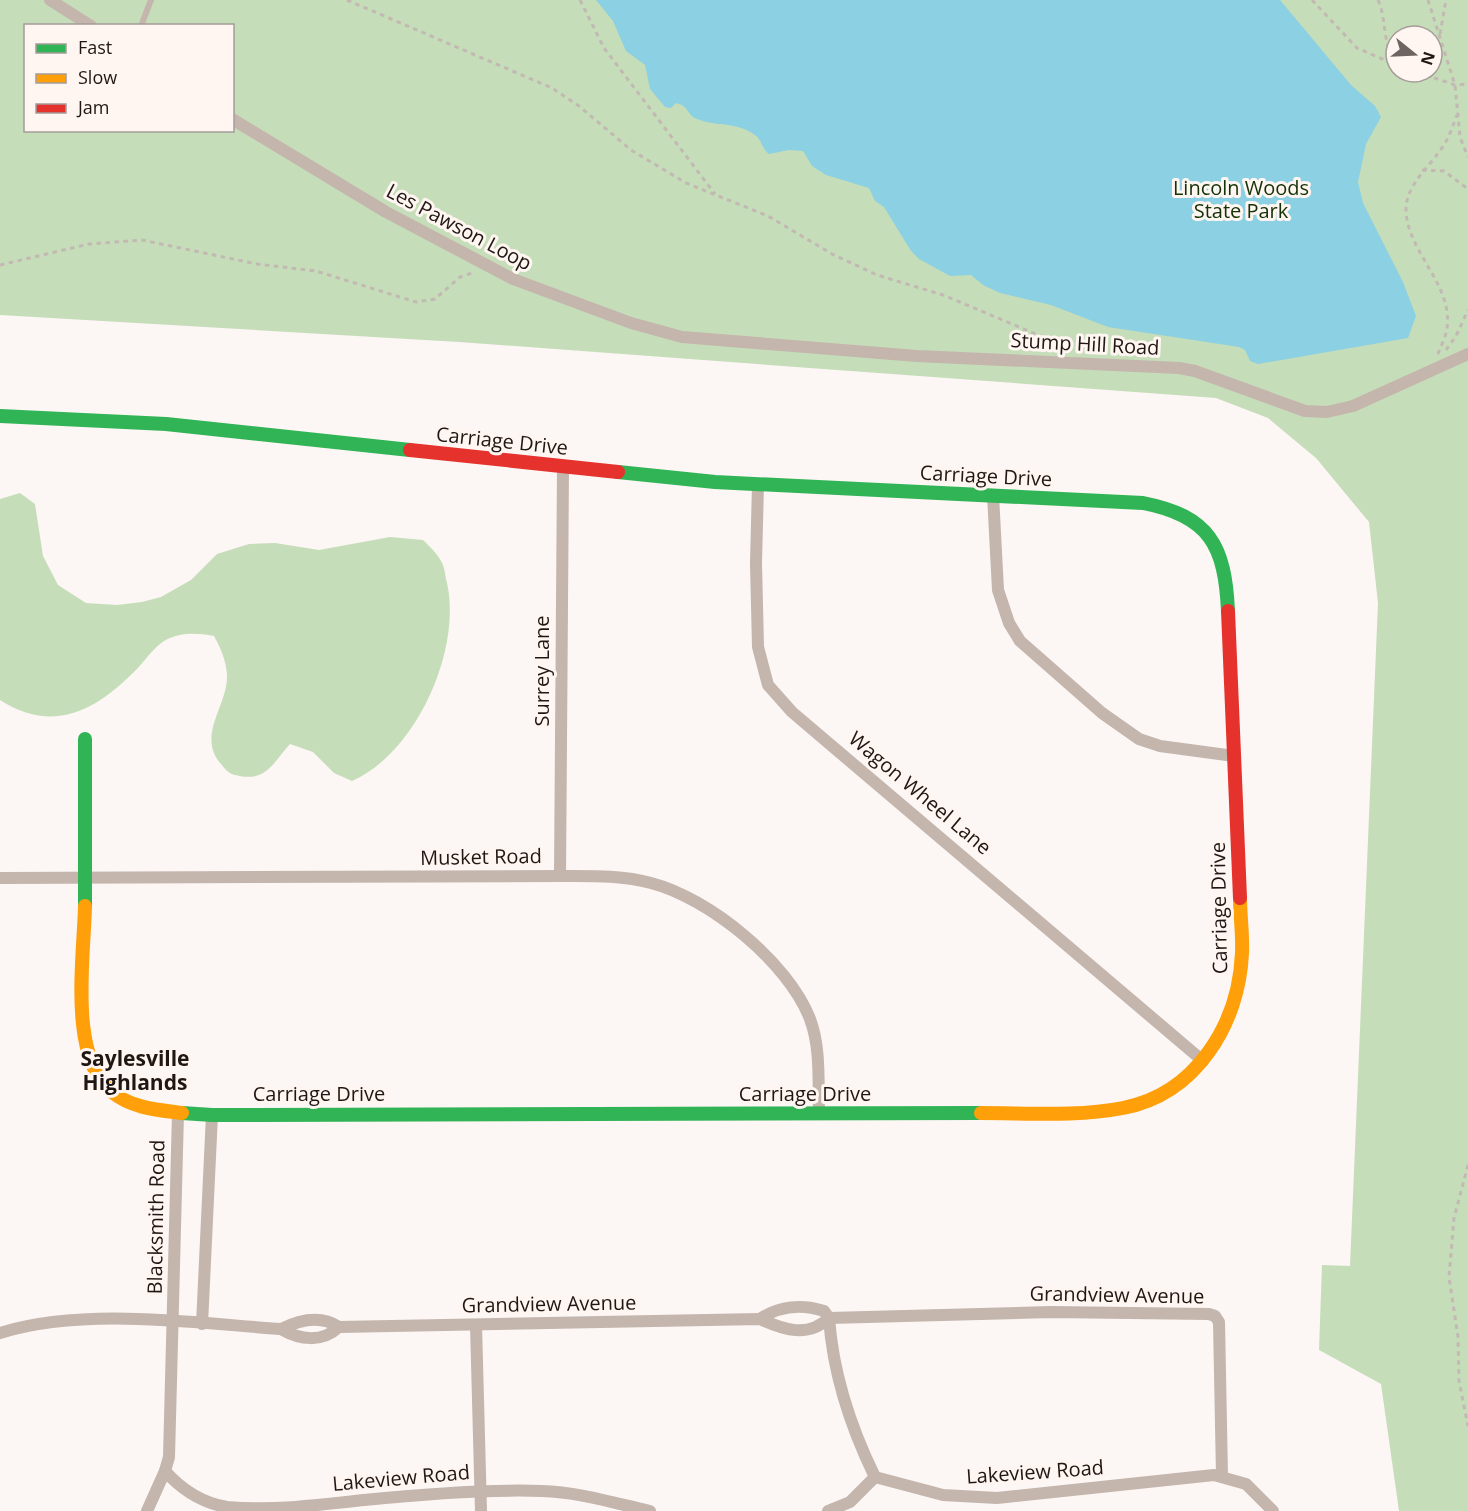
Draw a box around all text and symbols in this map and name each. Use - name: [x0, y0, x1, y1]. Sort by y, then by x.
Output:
- legend: [24, 24, 234, 132]
- north arrow: [1384, 24, 1444, 84]
- text: Fast: [78, 35, 112, 59]
- text: N: [1416, 49, 1441, 68]
- text: Slow: [78, 65, 117, 89]
- text: Jam: [76, 95, 110, 119]
- park label: Lincoln Woods State Park: [1173, 174, 1309, 224]
- street label: Les Pawson Loop: [382, 177, 537, 276]
- street label: Stump Hill Road: [1010, 326, 1160, 361]
- street label: Carriage Drive: [435, 420, 569, 461]
- street label: Carriage Drive: [919, 459, 1053, 492]
- street label: Surrey Lane: [528, 615, 555, 727]
- street label: Wagon Wheel Lane: [843, 725, 997, 860]
- street label: Musket Road: [420, 842, 542, 871]
- street label: Carriage Drive: [1204, 842, 1233, 974]
- district label: Saylesville Highlands: [80, 1044, 190, 1096]
- street label: Carriage Drive: [253, 1080, 385, 1107]
- street label: Carriage Drive: [739, 1080, 871, 1107]
- street label: Blacksmith Road: [141, 1139, 170, 1295]
- street label: Grandview Avenue: [1029, 1279, 1205, 1310]
- street label: Grandview Avenue: [461, 1288, 637, 1319]
- street label: Lakeview Road: [965, 1453, 1105, 1490]
- street label: Lakeview Road: [331, 1458, 471, 1497]

